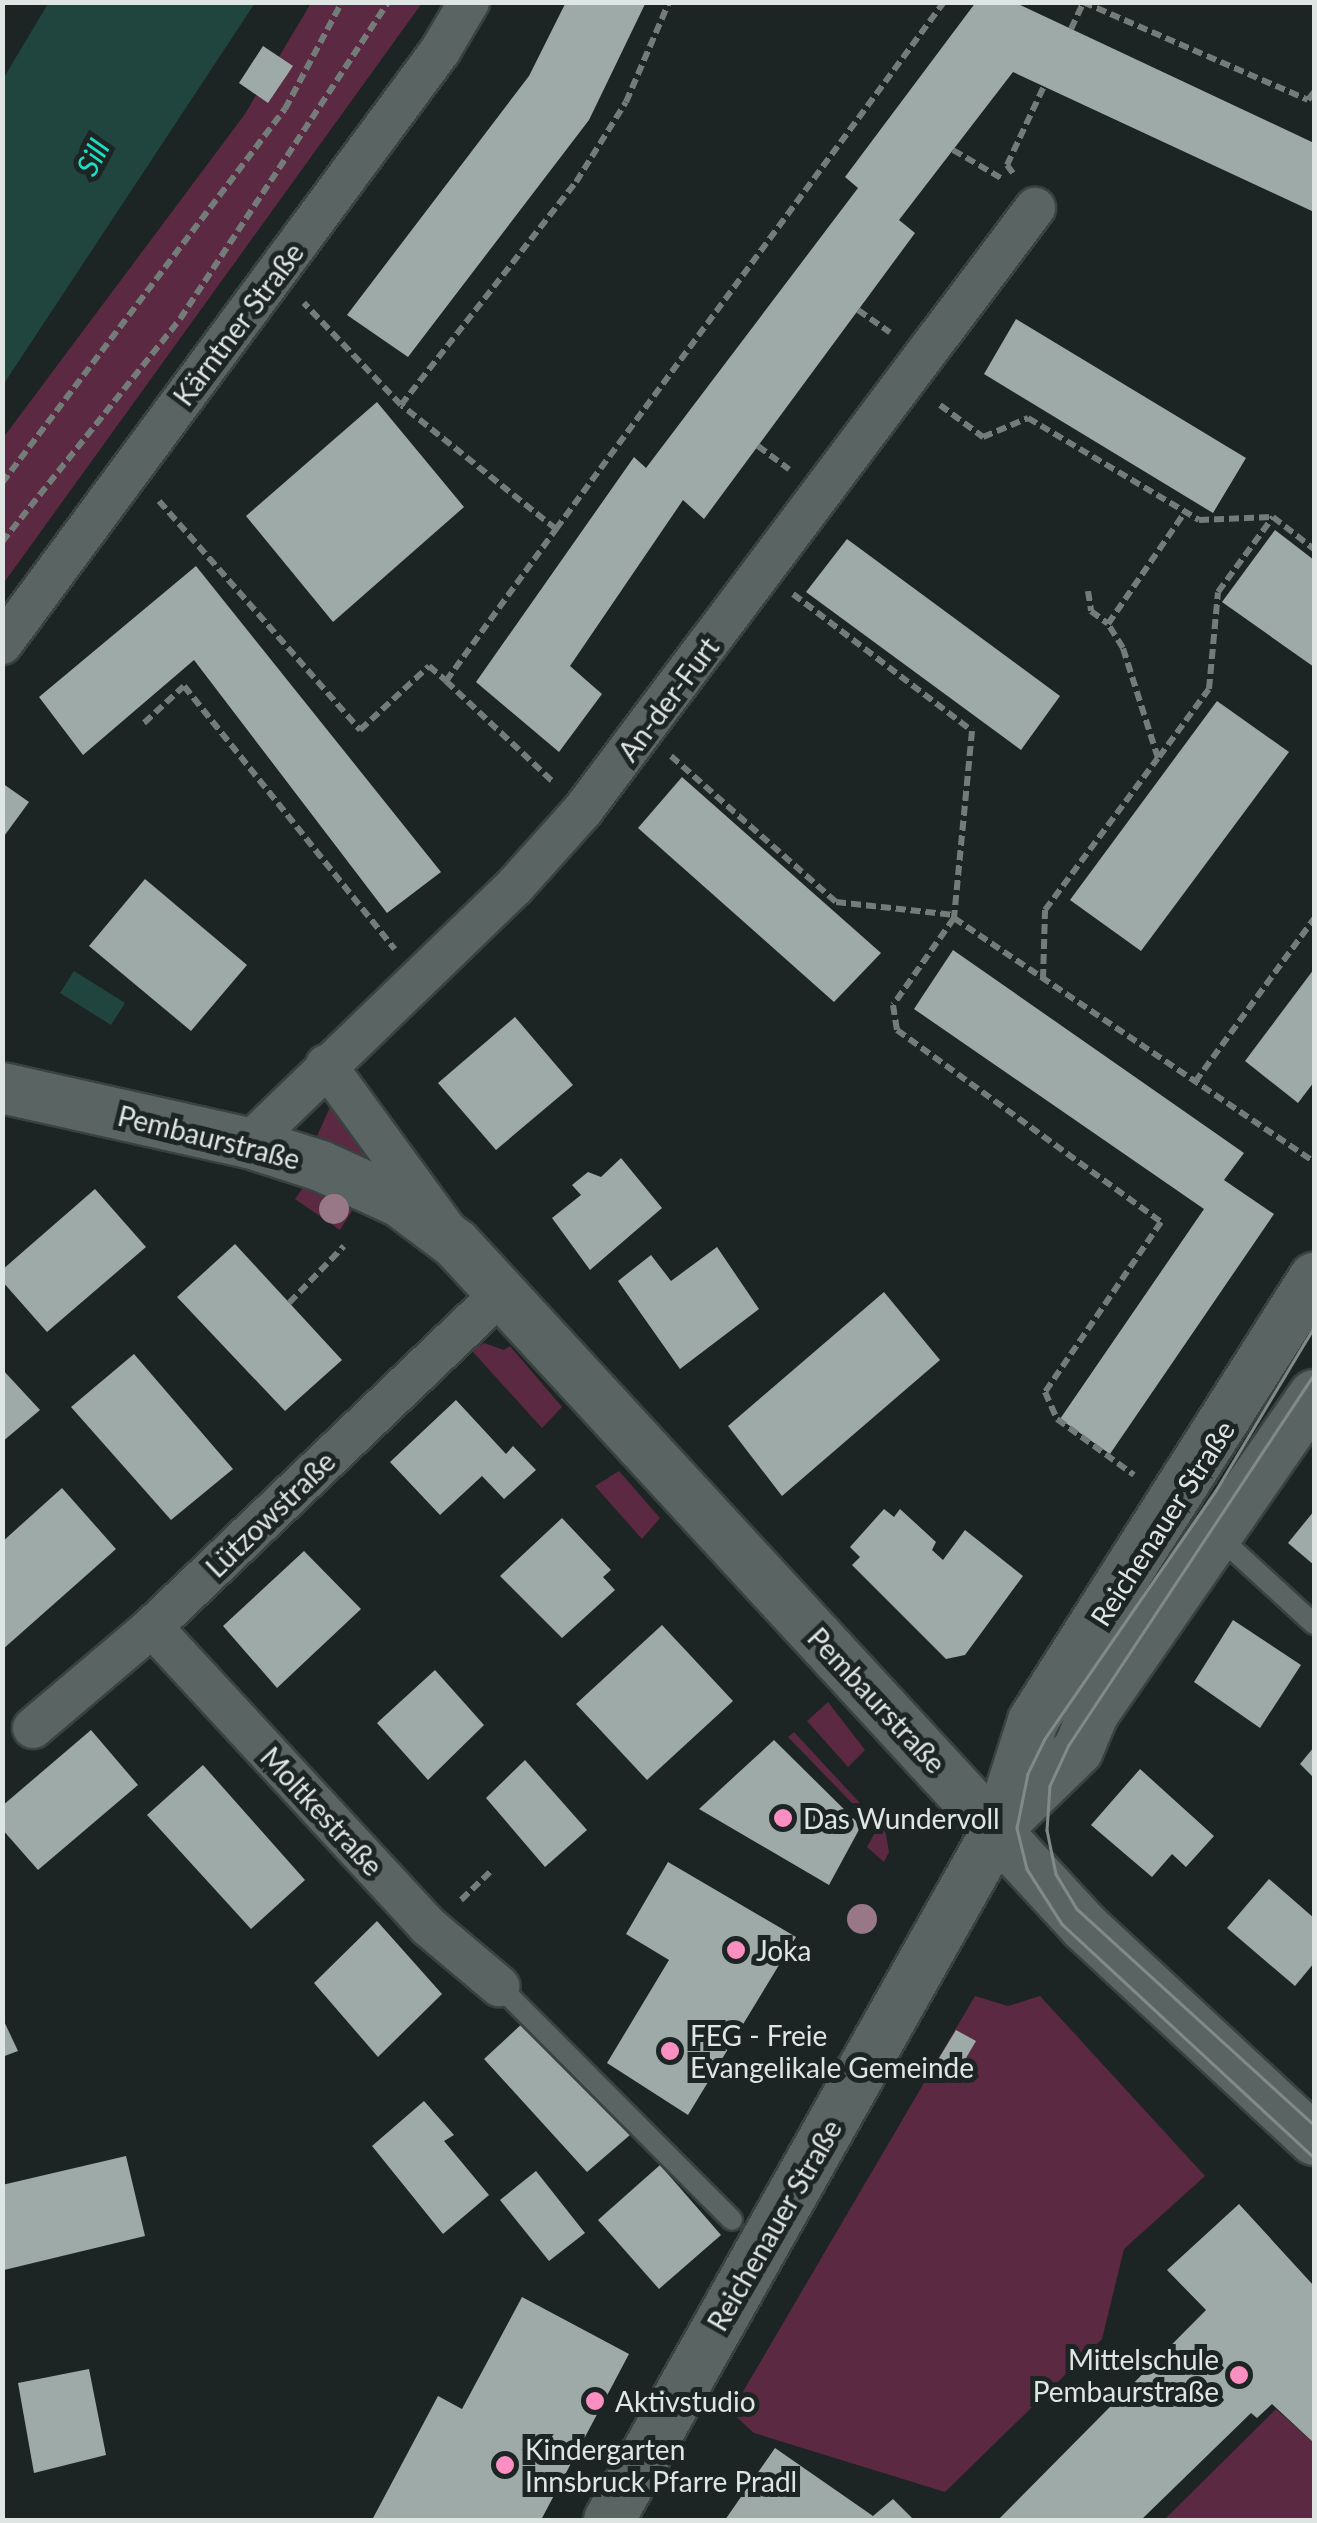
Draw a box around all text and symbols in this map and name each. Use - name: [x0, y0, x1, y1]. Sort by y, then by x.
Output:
- water label: Sill: [68, 133, 116, 181]
- street label: Kärntner Straße: [166, 236, 310, 412]
- street label: An-der-Furt: [611, 631, 725, 767]
- street label: Pembaurstraße: [115, 1098, 303, 1176]
- street label: Reichenauer Straße: [1083, 1414, 1241, 1632]
- street label: Lützowstraße: [199, 1444, 341, 1584]
- street label: Pembaurstraße: [801, 1620, 953, 1780]
- street label: Moltkestraße: [254, 1740, 390, 1882]
- place label: Das Wundervoll: [803, 1801, 1000, 1835]
- marker: Das Wundervoll: [772, 1807, 794, 1829]
- place label: Joka: [756, 1933, 811, 1967]
- marker: Joka: [725, 1939, 747, 1961]
- place label: FEG - Freie Evangelikale Gemeinde: [690, 2018, 974, 2084]
- marker: FEG - Freie Evangelikale Gemeinde: [659, 2040, 681, 2062]
- street label: Reichenauer Straße: [700, 2113, 848, 2337]
- place label: Mittelschule Pembaurstraße: [1033, 2342, 1219, 2408]
- marker: Mittelschule Pembaurstraße: [1228, 2364, 1250, 2386]
- place label: Aktivstudio: [615, 2384, 756, 2418]
- marker: Aktivstudio: [584, 2390, 606, 2412]
- place label: Kindergarten Innsbruck Pfarre Pradl: [525, 2432, 797, 2498]
- marker: Kindergarten Innsbruck Pfarre Pradl: [494, 2454, 516, 2476]

